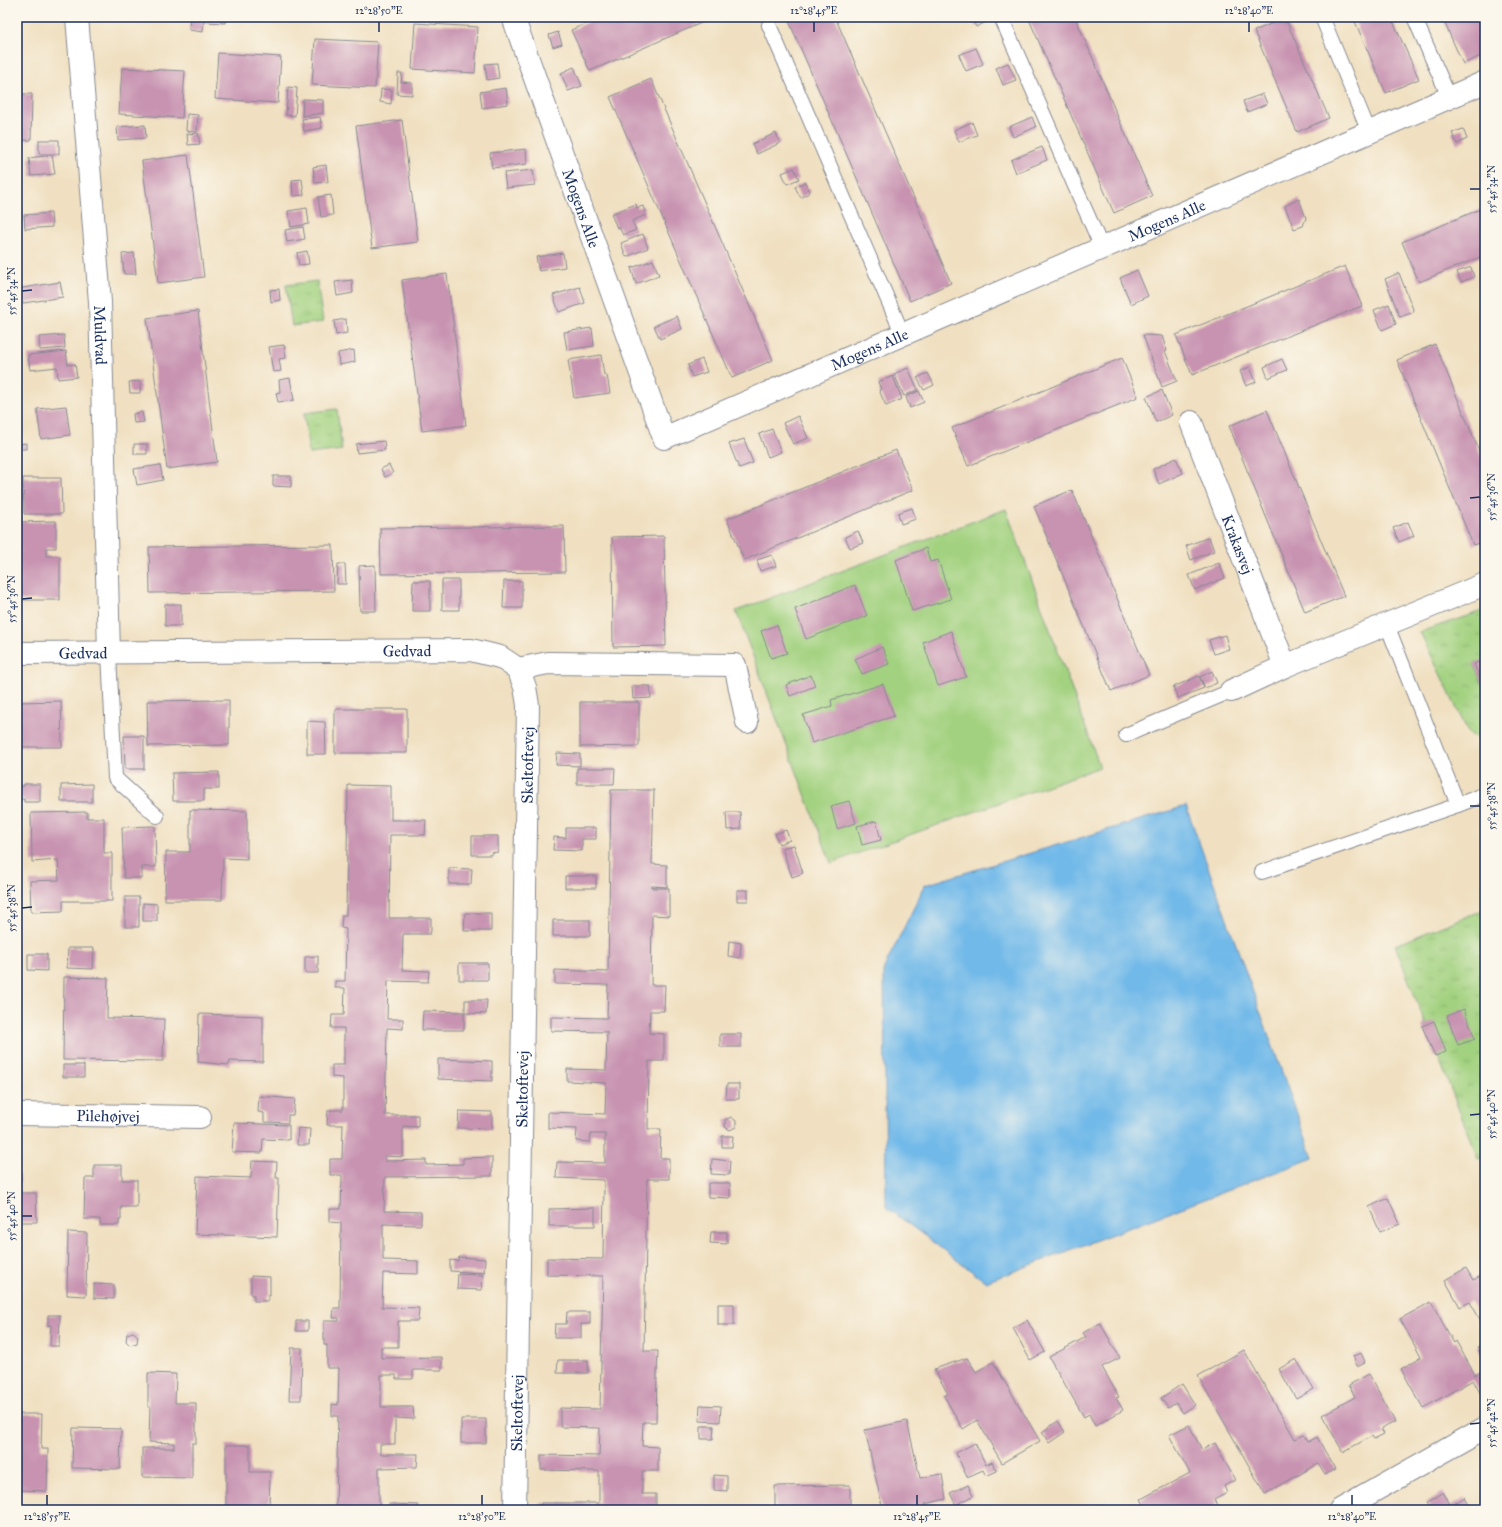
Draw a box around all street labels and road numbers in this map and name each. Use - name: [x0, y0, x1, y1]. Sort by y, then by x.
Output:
- street label: Mogens Alle: [558, 166, 604, 251]
- street label: Mogens Alle: [1125, 195, 1209, 246]
- street label: Muldvad: [90, 305, 111, 365]
- street label: Mogens Alle: [828, 324, 911, 375]
- street label: Krakasvej: [1218, 512, 1258, 577]
- street label: Gedvad: [383, 641, 431, 661]
- street label: Gedvad: [59, 643, 107, 663]
- street label: Skeltoftevej: [517, 726, 538, 804]
- street label: Skeltoftevej: [512, 1050, 532, 1128]
- street label: Pilehøjvej: [76, 1106, 140, 1126]
- street label: Skeltoftevej: [507, 1374, 527, 1452]

